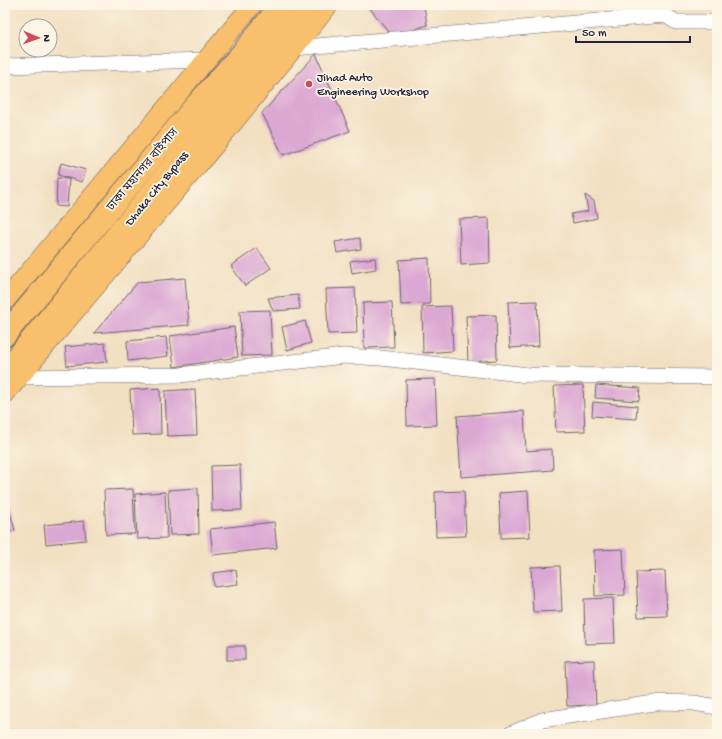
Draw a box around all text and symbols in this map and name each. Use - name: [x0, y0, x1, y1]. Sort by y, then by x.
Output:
- north arrow: [18, 18, 58, 58]
- scale bar: [576, 18, 690, 44]
- text: 50 m: [582, 27, 607, 41]
- text: N: [40, 34, 52, 42]
- place label: Jihad Auto Engineering Workshop: [317, 72, 429, 100]
- marker: Jihad Auto Engineering Workshop: [304, 79, 314, 89]
- street label: ঢাকা মহানগর বাইপাস: [102, 124, 182, 215]
- street label: Dhaka City Bypass: [123, 149, 192, 230]

